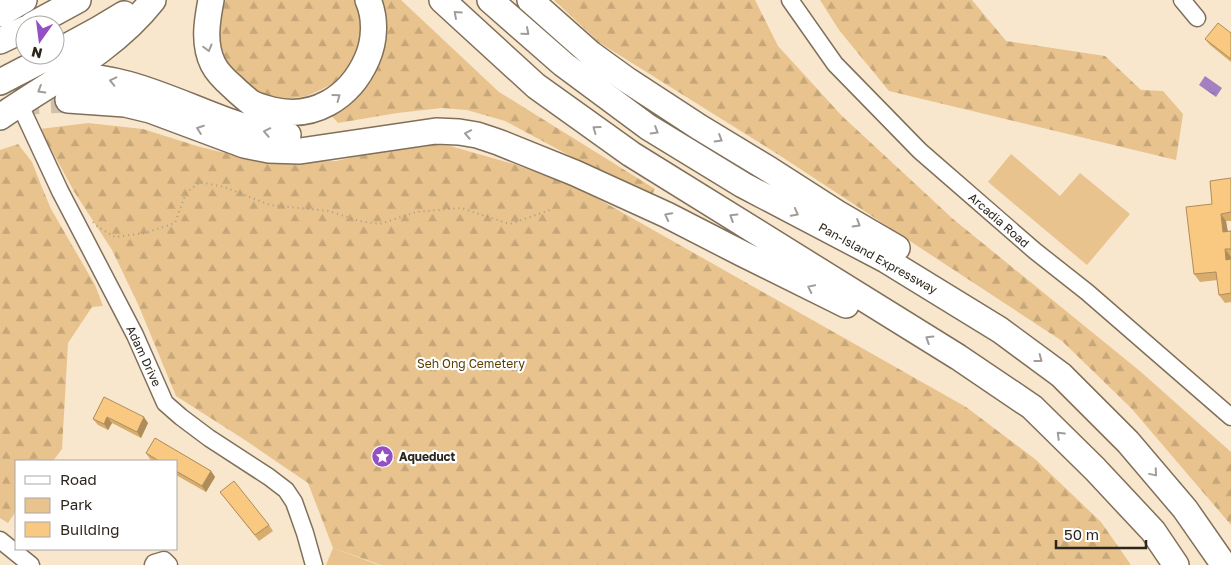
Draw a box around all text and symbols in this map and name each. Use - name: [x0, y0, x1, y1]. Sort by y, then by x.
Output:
- one-way arrow: [454, 11, 463, 20]
- north arrow: [15, 15, 65, 65]
- one-way arrow: [521, 26, 530, 35]
- one-way arrow: [203, 43, 213, 52]
- text: N: [30, 44, 44, 63]
- one-way arrow: [109, 76, 118, 87]
- one-way arrow: [37, 84, 46, 94]
- one-way arrow: [331, 94, 341, 103]
- one-way arrow: [196, 125, 205, 135]
- one-way arrow: [649, 125, 658, 135]
- one-way arrow: [592, 126, 602, 135]
- one-way arrow: [263, 127, 272, 137]
- one-way arrow: [463, 129, 472, 139]
- one-way arrow: [713, 132, 722, 142]
- street label: Arcadia Road: [966, 190, 1032, 250]
- one-way arrow: [790, 206, 799, 216]
- one-way arrow: [664, 212, 673, 222]
- one-way arrow: [729, 213, 738, 223]
- one-way arrow: [851, 218, 860, 228]
- street label: Pan-Island Expressway: [816, 219, 940, 297]
- one-way arrow: [807, 284, 816, 294]
- street label: Adam Drive: [123, 323, 165, 389]
- one-way arrow: [926, 336, 935, 346]
- one-way arrow: [1033, 353, 1043, 362]
- park label: Seh Ong Cemetery: [417, 356, 525, 371]
- one-way arrow: [1057, 432, 1066, 441]
- place icon: Aqueduct: [371, 444, 395, 468]
- place label: Aqueduct: [399, 449, 455, 464]
- legend: [15, 460, 178, 550]
- one-way arrow: [1148, 468, 1157, 477]
- text: Road: [60, 470, 97, 488]
- text: Park: [60, 495, 93, 513]
- scale bar: [1056, 518, 1146, 550]
- text: Building: [60, 520, 120, 538]
- text: 50 m: [1064, 525, 1099, 543]

